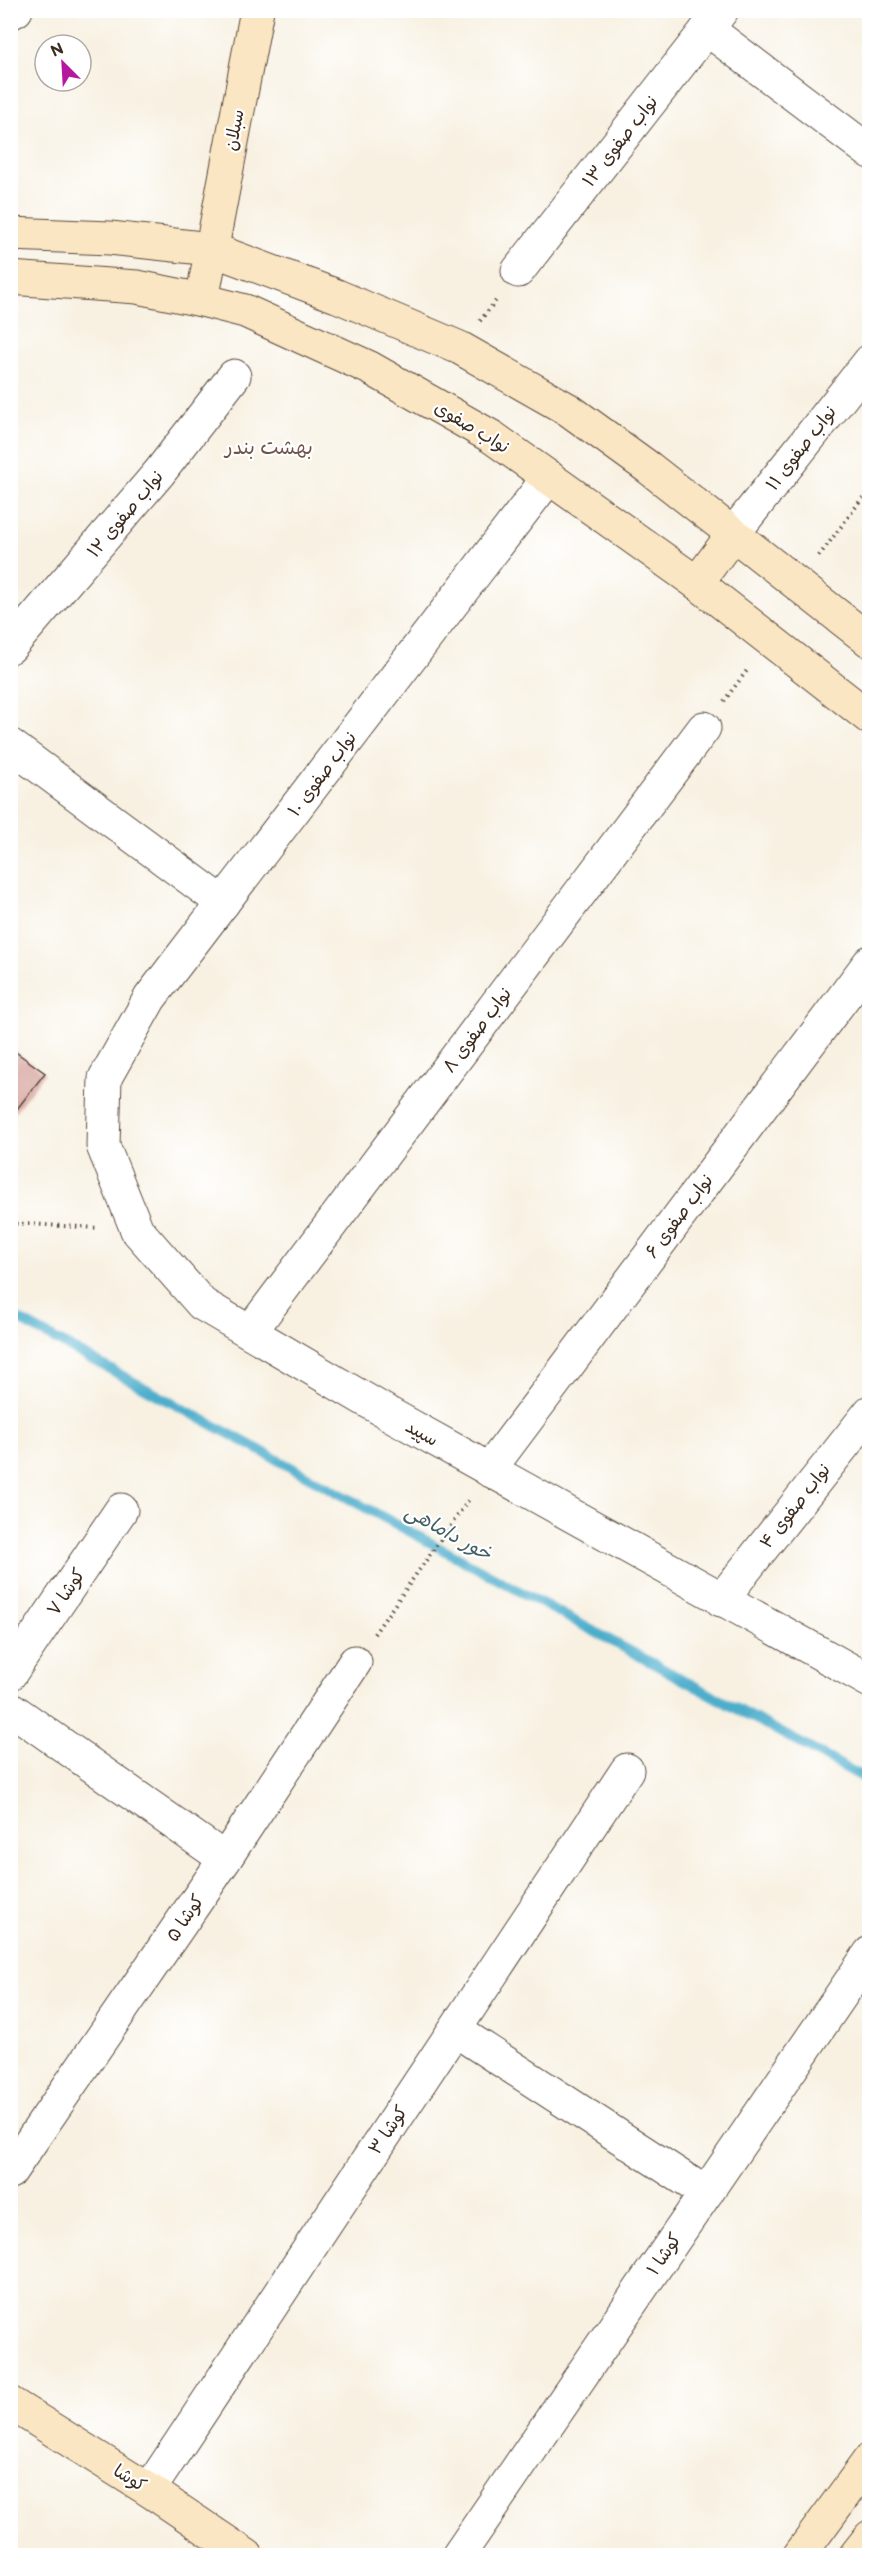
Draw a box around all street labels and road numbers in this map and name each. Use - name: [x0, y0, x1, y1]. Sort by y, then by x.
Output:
- street label: نواب صفوی ۱۳: [578, 92, 662, 191]
- street label: سبلان: [220, 107, 249, 153]
- street label: نواب صفوی: [431, 397, 513, 458]
- street label: نواب صفوی ۱۱: [762, 402, 841, 495]
- street label: نواب صفوی ۱۲: [83, 467, 168, 562]
- street label: نواب صفوی ۱۰: [284, 728, 361, 821]
- street label: نواب صفوی ۸: [439, 984, 516, 1077]
- street label: نواب صفوی ۶: [641, 1170, 718, 1262]
- street label: سپید: [401, 1416, 442, 1452]
- street label: نواب صفوی ۴: [756, 1460, 835, 1553]
- street label: کوشا ۷: [43, 1565, 90, 1620]
- street label: کوشا ۵: [162, 1891, 209, 1946]
- street label: کوشا ۳: [365, 2102, 412, 2159]
- street label: کوشا ۱: [643, 2229, 686, 2279]
- street label: کوشا: [109, 2460, 150, 2497]

